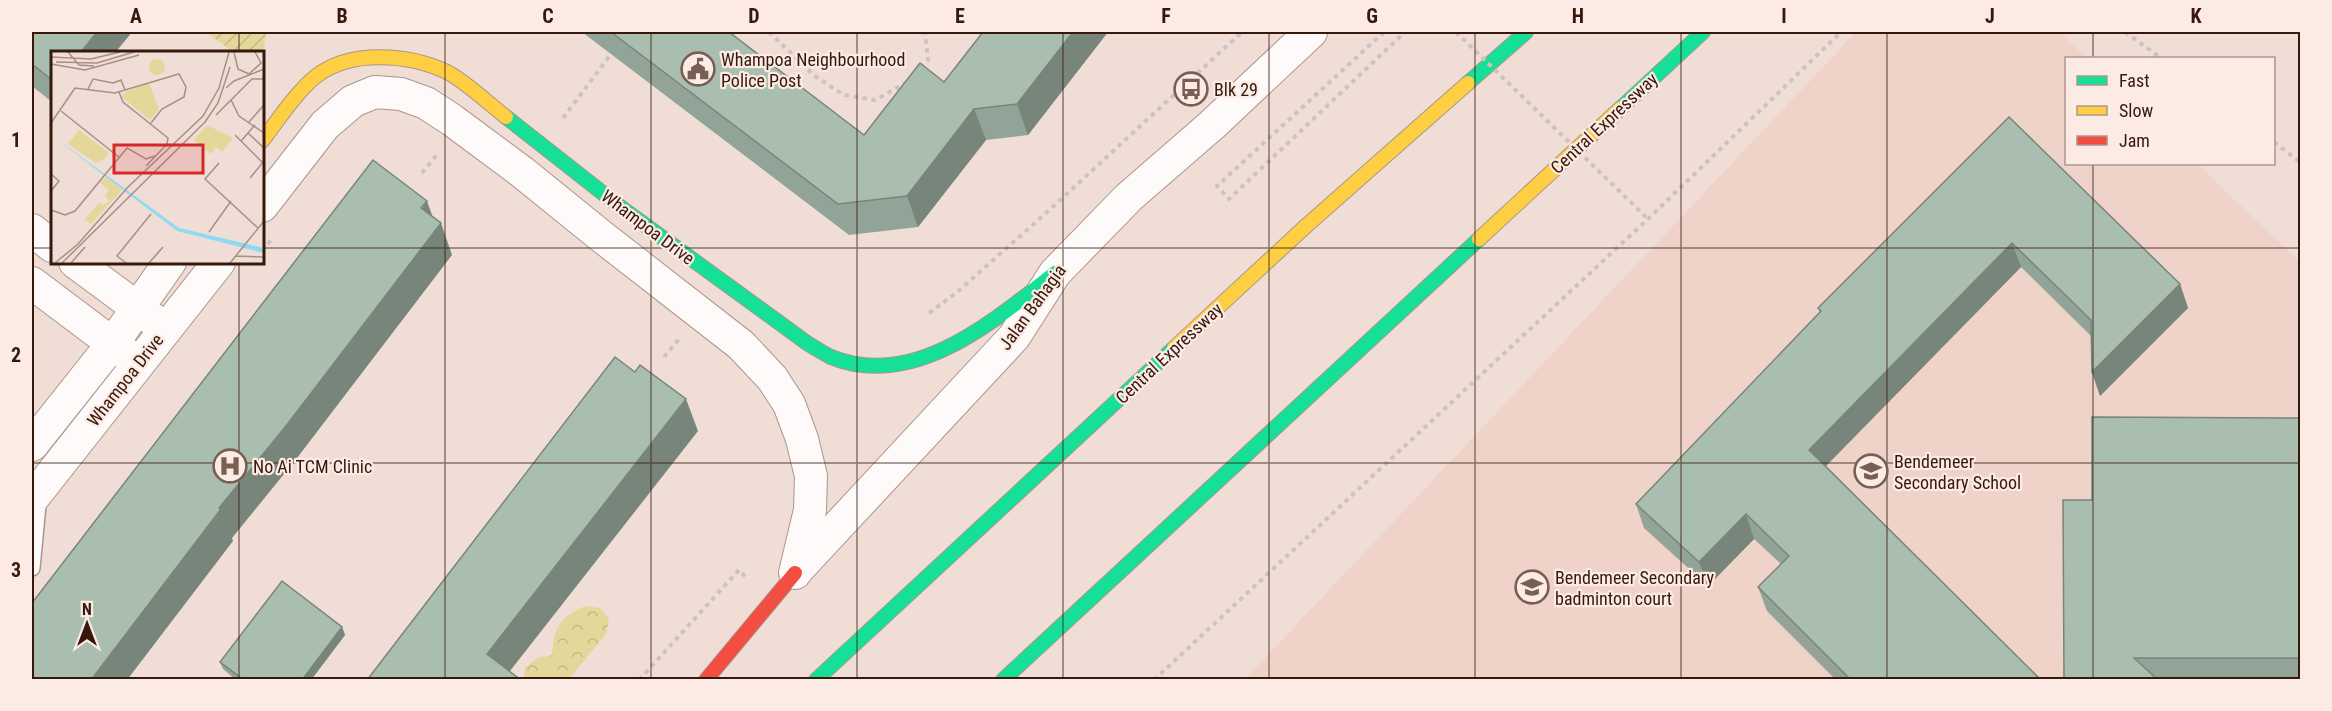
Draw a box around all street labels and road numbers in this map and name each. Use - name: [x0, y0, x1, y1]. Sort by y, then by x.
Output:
- street label: Central Expressway: [1546, 68, 1662, 178]
- street label: Whampoa Drive: [597, 185, 699, 269]
- street label: Jalan Bahagia: [994, 260, 1070, 354]
- street label: Central Expressway: [1111, 298, 1227, 408]
- street label: Whampoa Drive: [83, 330, 167, 430]

